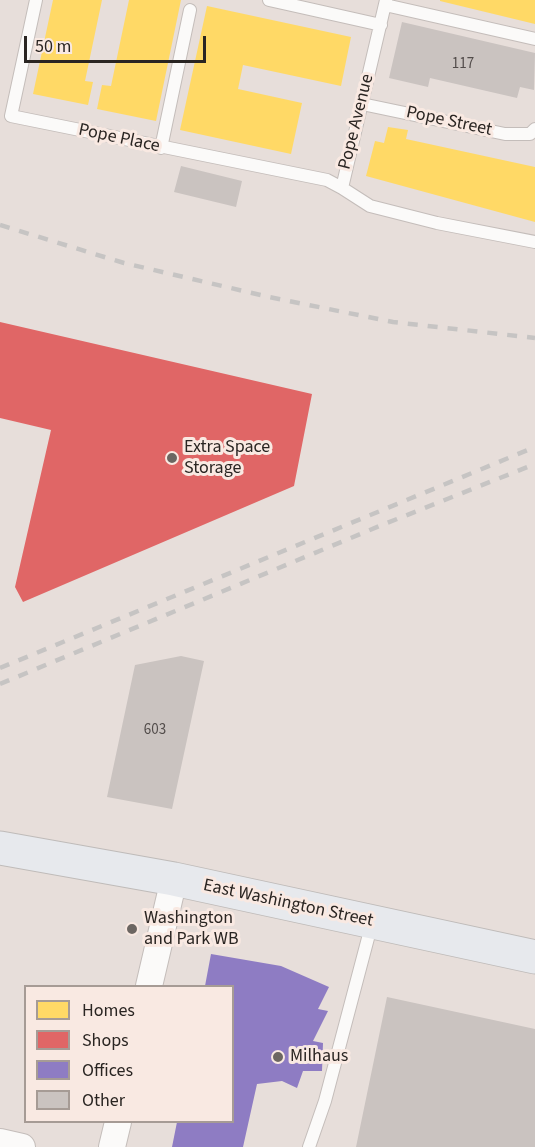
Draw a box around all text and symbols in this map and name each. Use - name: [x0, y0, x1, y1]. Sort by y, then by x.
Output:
- scale bar: [27, 24, 208, 62]
- text: 50 m: [35, 34, 71, 59]
- house number: 117: [452, 56, 474, 74]
- street label: Pope Avenue: [335, 72, 379, 172]
- street label: Pope Street: [404, 102, 494, 142]
- street label: Pope Place: [76, 120, 162, 158]
- place label: Extra Space Storage: [184, 437, 270, 480]
- marker: Extra Space Storage: [165, 451, 179, 465]
- house number: 603: [144, 722, 166, 740]
- street label: East Washington Street: [201, 875, 375, 933]
- place label: Washington and Park WB: [144, 908, 238, 950]
- marker: Washington and Park WB: [125, 922, 139, 936]
- legend: [24, 985, 234, 1123]
- text: Homes: [82, 998, 135, 1023]
- text: Shops: [82, 1028, 129, 1053]
- place label: Milhaus: [290, 1046, 348, 1068]
- marker: Milhaus: [271, 1050, 285, 1064]
- text: Offices: [82, 1058, 133, 1083]
- text: Other: [82, 1088, 125, 1113]

